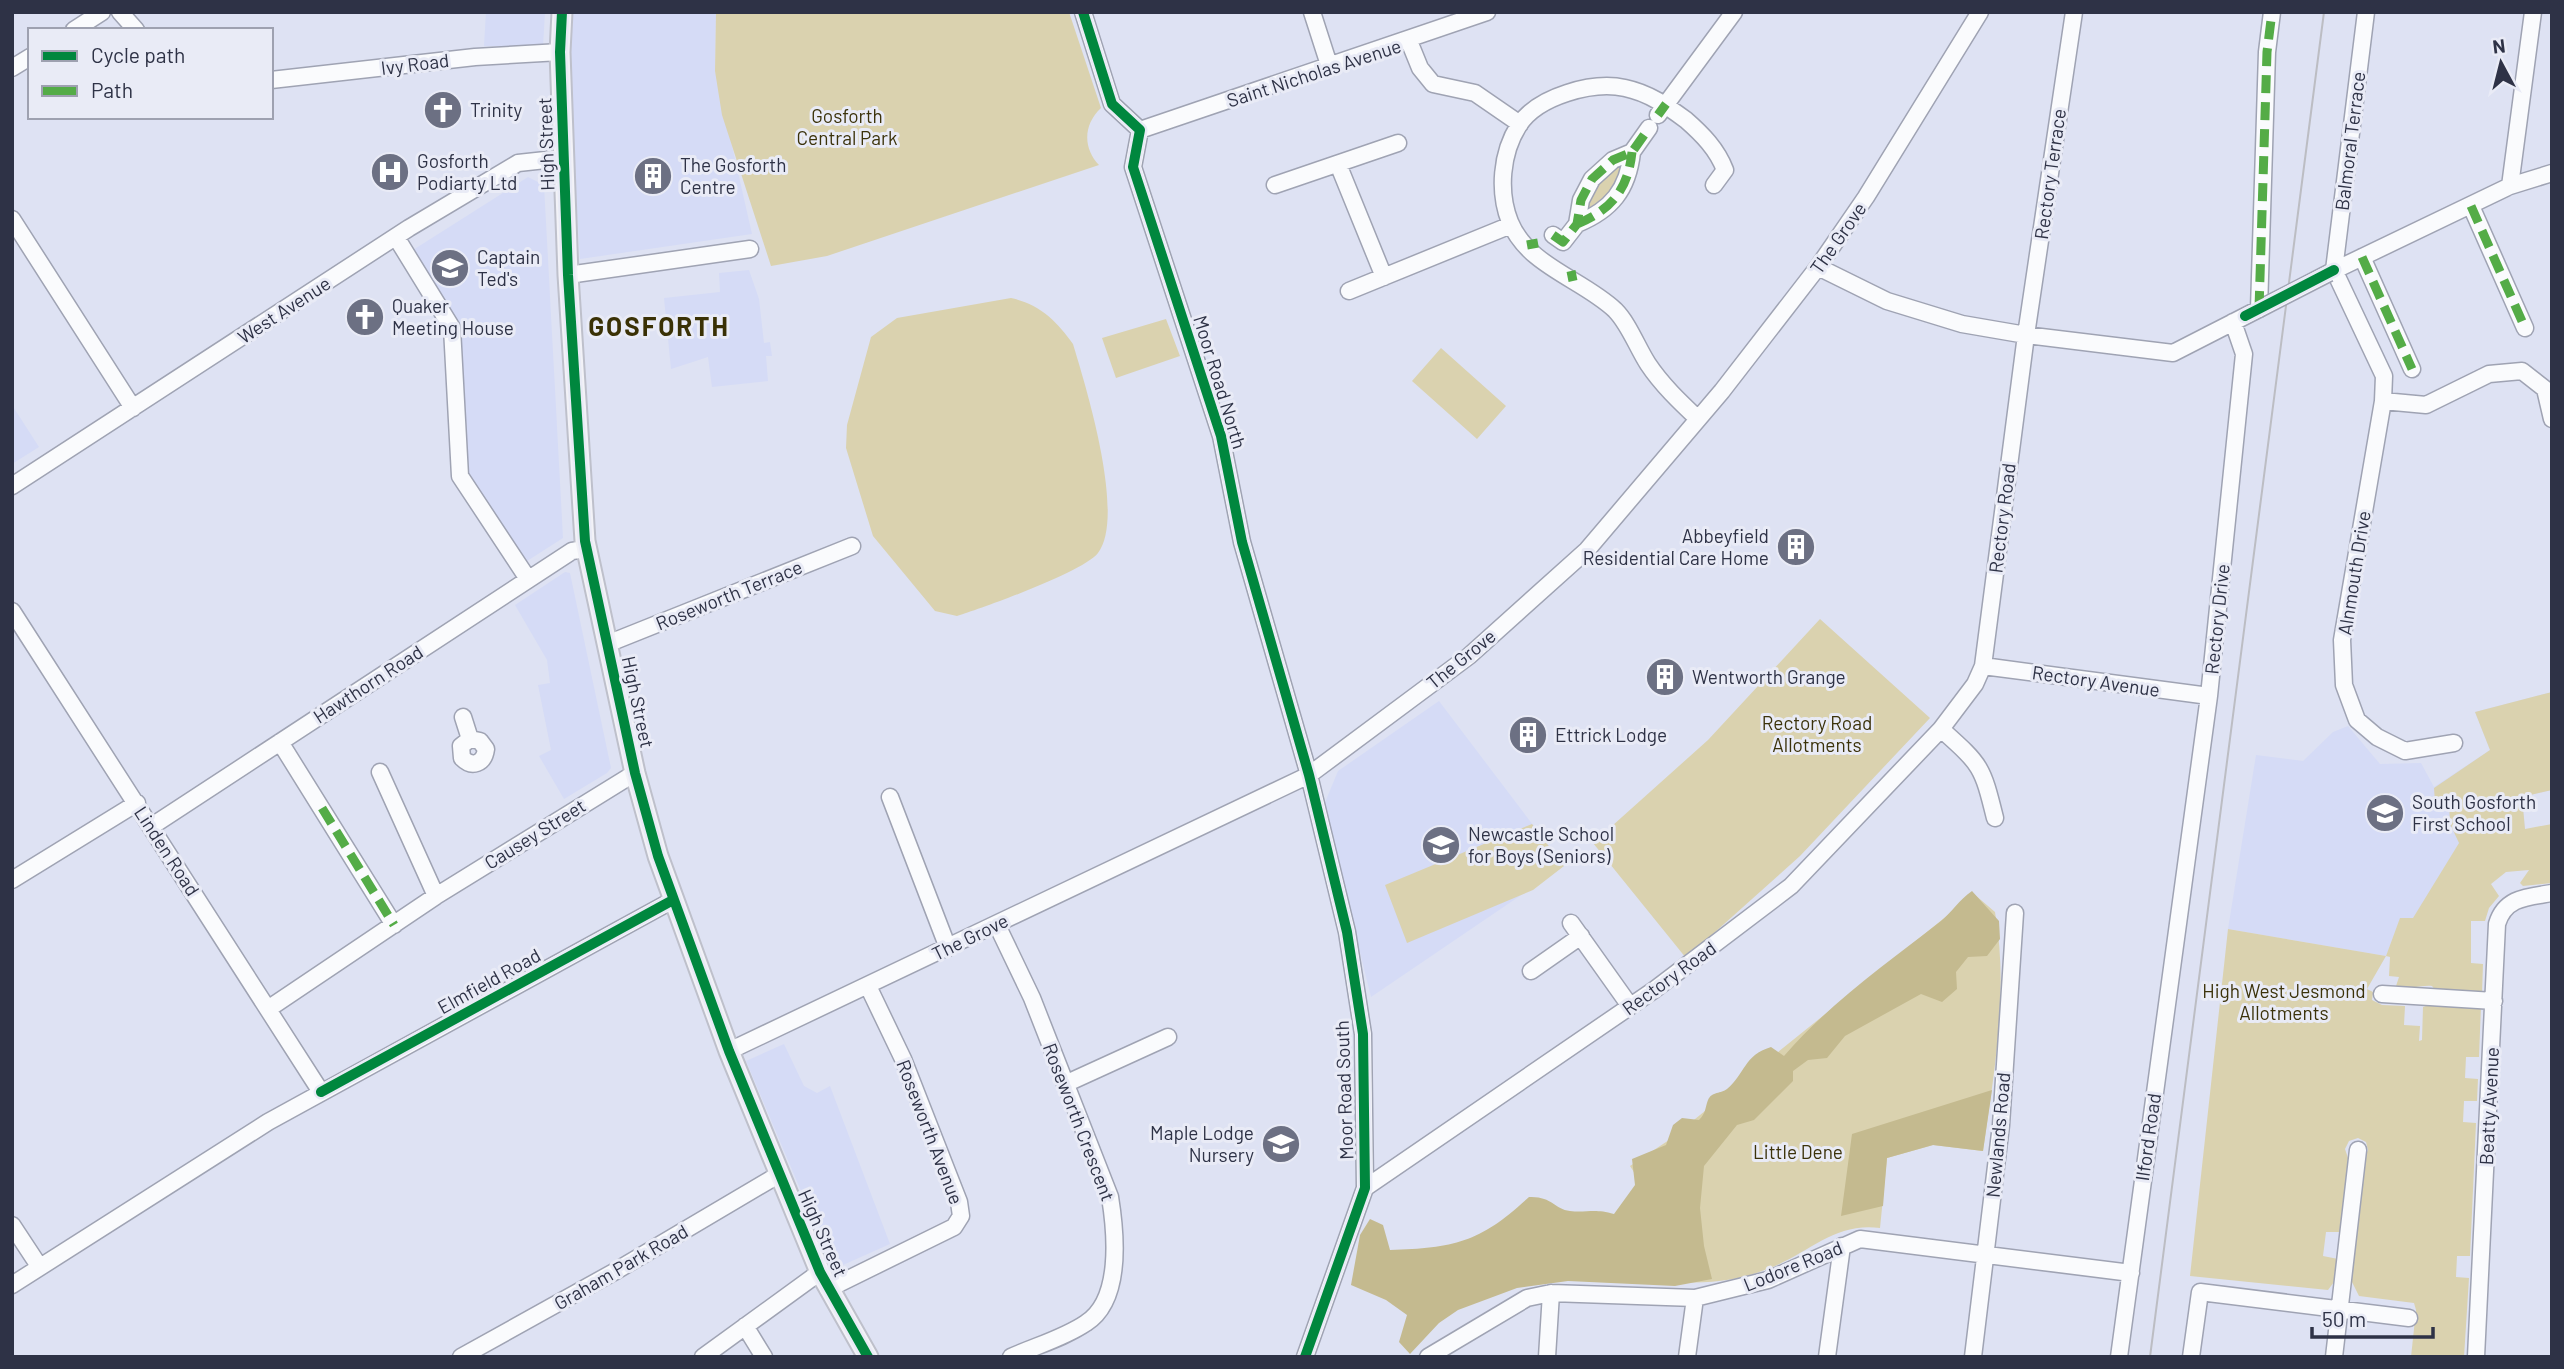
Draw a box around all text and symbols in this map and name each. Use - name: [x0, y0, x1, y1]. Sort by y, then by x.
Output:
- legend: [28, 28, 273, 119]
- north arrow: [2466, 28, 2536, 98]
- street label: Saint Nicholas Avenue: [1224, 33, 1404, 112]
- text: N: [2491, 33, 2507, 58]
- text: Cycle path: [91, 42, 185, 67]
- street label: Ivy Road: [380, 48, 450, 79]
- street label: Balmoral Terrace: [2330, 70, 2369, 212]
- text: Path: [91, 77, 133, 102]
- church icon: Trinity: [422, 89, 464, 131]
- street label: High Street: [532, 97, 559, 191]
- place label: Trinity: [470, 98, 523, 121]
- park label: Gosforth Central Park: [797, 104, 897, 149]
- street label: Rectory Terrace: [2029, 107, 2070, 241]
- place label: Gosforth Podiarty Ltd: [417, 149, 517, 194]
- hospital icon: Gosforth Podiarty Ltd: [369, 151, 411, 193]
- place label: The Gosforth Centre: [680, 153, 787, 198]
- building icon: The Gosforth Centre: [632, 155, 674, 197]
- street label: The Grove: [1805, 197, 1871, 278]
- place label: Captain Ted's: [477, 245, 540, 290]
- school or university icon: Captain Ted's: [429, 247, 471, 289]
- street label: West Avenue: [233, 271, 334, 348]
- place label: Quaker Meeting House: [392, 294, 514, 339]
- church icon: Quaker Meeting House: [344, 296, 386, 338]
- district label: GOSFORTH: [588, 310, 730, 341]
- street label: Moor Road North: [1189, 312, 1252, 451]
- street label: Rectory Road: [1983, 462, 2020, 574]
- street label: Alnmouth Drive: [2332, 509, 2375, 637]
- place label: Abbeyfield Residential Care Home: [1583, 524, 1769, 569]
- building icon: Abbeyfield Residential Care Home: [1775, 526, 1817, 568]
- street label: Roseworth Terrace: [652, 555, 805, 634]
- street label: Rectory Drive: [2199, 563, 2234, 675]
- street label: The Grove: [1422, 624, 1500, 693]
- street label: Hawthorn Road: [309, 640, 427, 728]
- street label: High Street: [618, 654, 659, 750]
- building icon: Wentworth Grange: [1644, 656, 1686, 698]
- street label: Rectory Avenue: [2031, 660, 2162, 701]
- place label: Wentworth Grange: [1692, 665, 1846, 688]
- park label: Rectory Road Allotments: [1762, 711, 1872, 756]
- building icon: Ettrick Lodge: [1507, 714, 1549, 756]
- place label: Ettrick Lodge: [1555, 723, 1667, 746]
- place label: South Gosforth First School: [2412, 790, 2536, 835]
- school or university icon: South Gosforth First School: [2364, 792, 2406, 834]
- street label: Causey Street: [480, 793, 589, 874]
- street label: Linden Road: [130, 802, 205, 900]
- place label: Newcastle School for Boys (Seniors): [1468, 822, 1614, 867]
- school or university icon: Newcastle School for Boys (Seniors): [1420, 824, 1462, 866]
- street label: The Grove: [928, 908, 1012, 965]
- street label: Rectory Road: [1617, 936, 1720, 1019]
- street label: Elmfield Road: [433, 943, 544, 1018]
- park label: High West Jesmond Allotments: [2202, 979, 2366, 1024]
- street label: Moor Road South: [1330, 1020, 1357, 1160]
- street label: Roseworth Crescent: [1039, 1040, 1120, 1204]
- street label: Beatty Avenue: [2474, 1046, 2503, 1166]
- street label: Roseworth Avenue: [892, 1056, 969, 1207]
- street label: Newlands Road: [1981, 1071, 2014, 1199]
- street label: Ilford Road: [2130, 1091, 2165, 1182]
- place label: Maple Lodge Nursery: [1150, 1121, 1254, 1166]
- school or university icon: Maple Lodge Nursery: [1260, 1123, 1302, 1165]
- park label: Little Dene: [1753, 1140, 1843, 1163]
- street label: High Street: [794, 1185, 853, 1280]
- street label: Graham Park Road: [550, 1219, 692, 1314]
- street label: Lodore Road: [1740, 1235, 1846, 1296]
- scale bar: [2312, 1296, 2433, 1340]
- text: 50 m: [2322, 1306, 2366, 1331]

